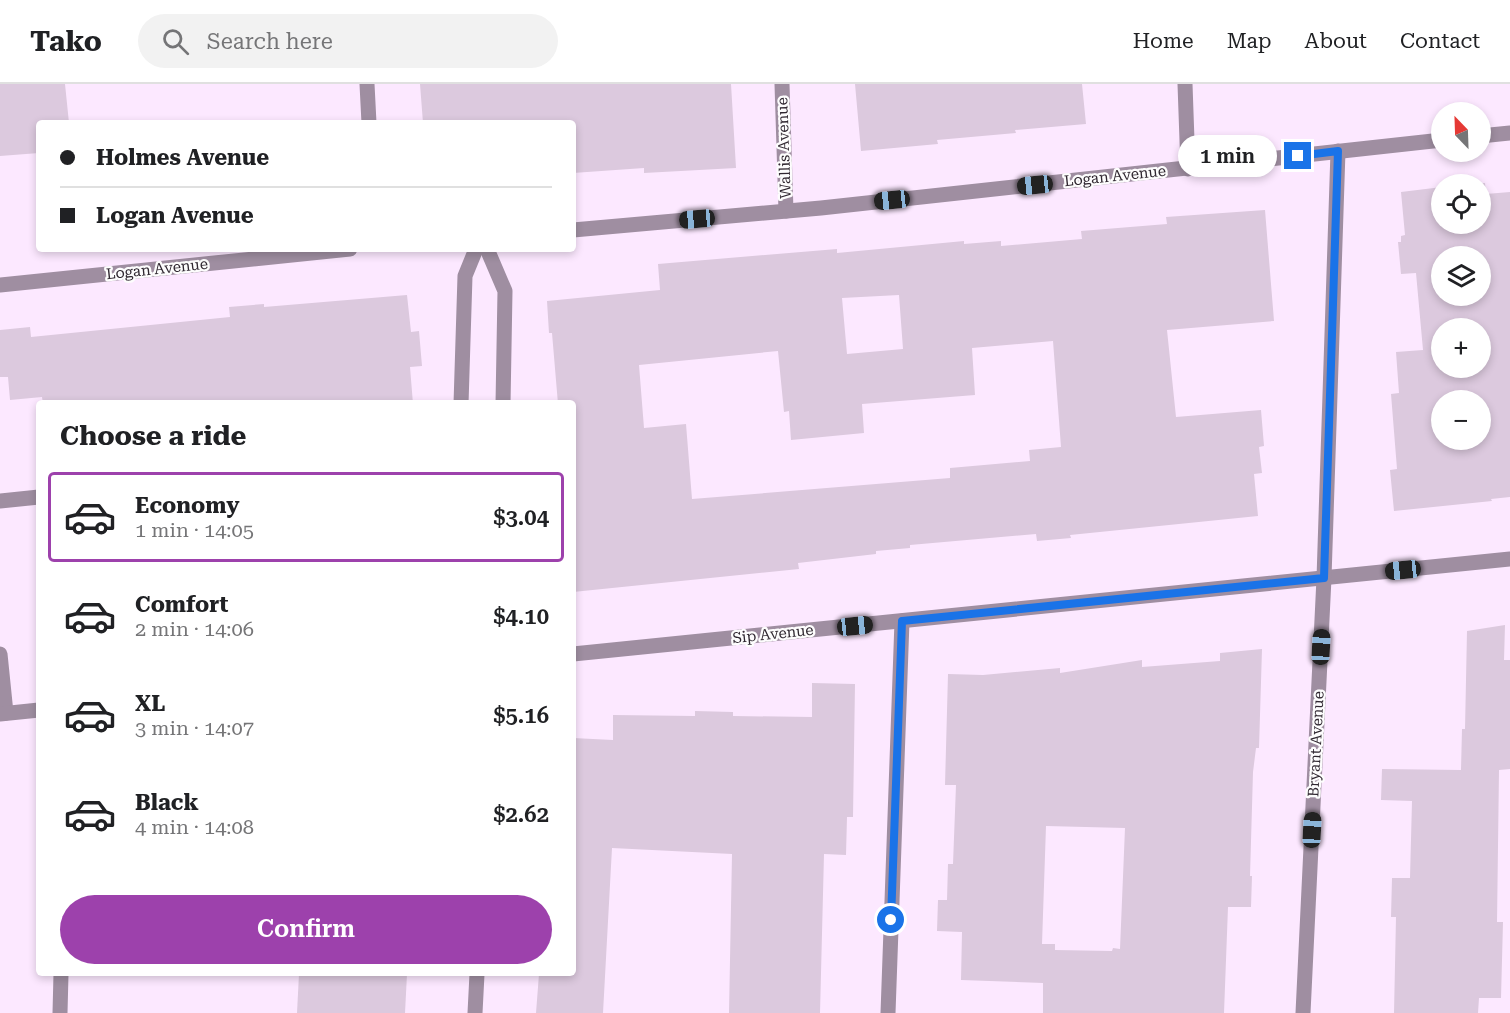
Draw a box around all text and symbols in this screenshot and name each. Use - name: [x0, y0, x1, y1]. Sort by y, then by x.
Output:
- search box: [138, 14, 558, 68]
- text: Tako: [30, 25, 102, 58]
- icon: search: [159, 25, 192, 58]
- text: Search here: [207, 29, 333, 54]
- text: Home: [1133, 29, 1194, 53]
- text: Map: [1227, 29, 1272, 53]
- text: About: [1305, 29, 1367, 53]
- text: Contact: [1400, 29, 1480, 53]
- street label: Wallis Avenue: [773, 97, 795, 199]
- north arrow: [1431, 102, 1491, 162]
- map controls: [1431, 102, 1491, 450]
- callout: 1 min: [1178, 135, 1277, 177]
- route end: [1284, 142, 1311, 169]
- text: 1 min: [1200, 144, 1255, 168]
- text: Holmes Avenue: [96, 145, 269, 170]
- street label: Logan Avenue: [1063, 162, 1167, 190]
- car: [1016, 174, 1054, 196]
- button: locate: [1431, 174, 1491, 234]
- car: [873, 189, 911, 211]
- text: Logan Avenue: [96, 203, 254, 228]
- car: [678, 208, 716, 230]
- button: layers: [1431, 246, 1491, 306]
- street label: Logan Avenue: [105, 255, 209, 283]
- button: +: [1431, 318, 1491, 378]
- button: −: [1431, 390, 1491, 450]
- text: Choose a ride: [60, 420, 246, 452]
- icon: car: [63, 490, 117, 544]
- text: Economy: [135, 493, 239, 518]
- text: $3.04: [493, 505, 549, 530]
- text: 1 min · 14:05: [135, 518, 254, 542]
- car: [1384, 559, 1422, 581]
- icon: car: [63, 589, 117, 643]
- text: Comfort: [135, 592, 228, 617]
- text: $4.10: [493, 604, 549, 629]
- car: [836, 615, 874, 637]
- text: 2 min · 14:06: [135, 617, 254, 641]
- street label: Sip Avenue: [732, 621, 814, 647]
- car: [1311, 629, 1331, 665]
- icon: car: [63, 688, 117, 742]
- text: XL: [135, 691, 165, 716]
- street label: Bryant Avenue: [1304, 691, 1328, 797]
- text: $5.16: [493, 703, 549, 728]
- text: 3 min · 14:07: [135, 716, 254, 740]
- icon: car: [63, 787, 117, 841]
- text: Black: [135, 790, 199, 815]
- text: $2.62: [493, 802, 549, 827]
- car: [1302, 812, 1322, 848]
- text: 4 min · 14:08: [135, 815, 254, 839]
- button: Confirm: [60, 895, 552, 964]
- route start: [877, 906, 904, 933]

